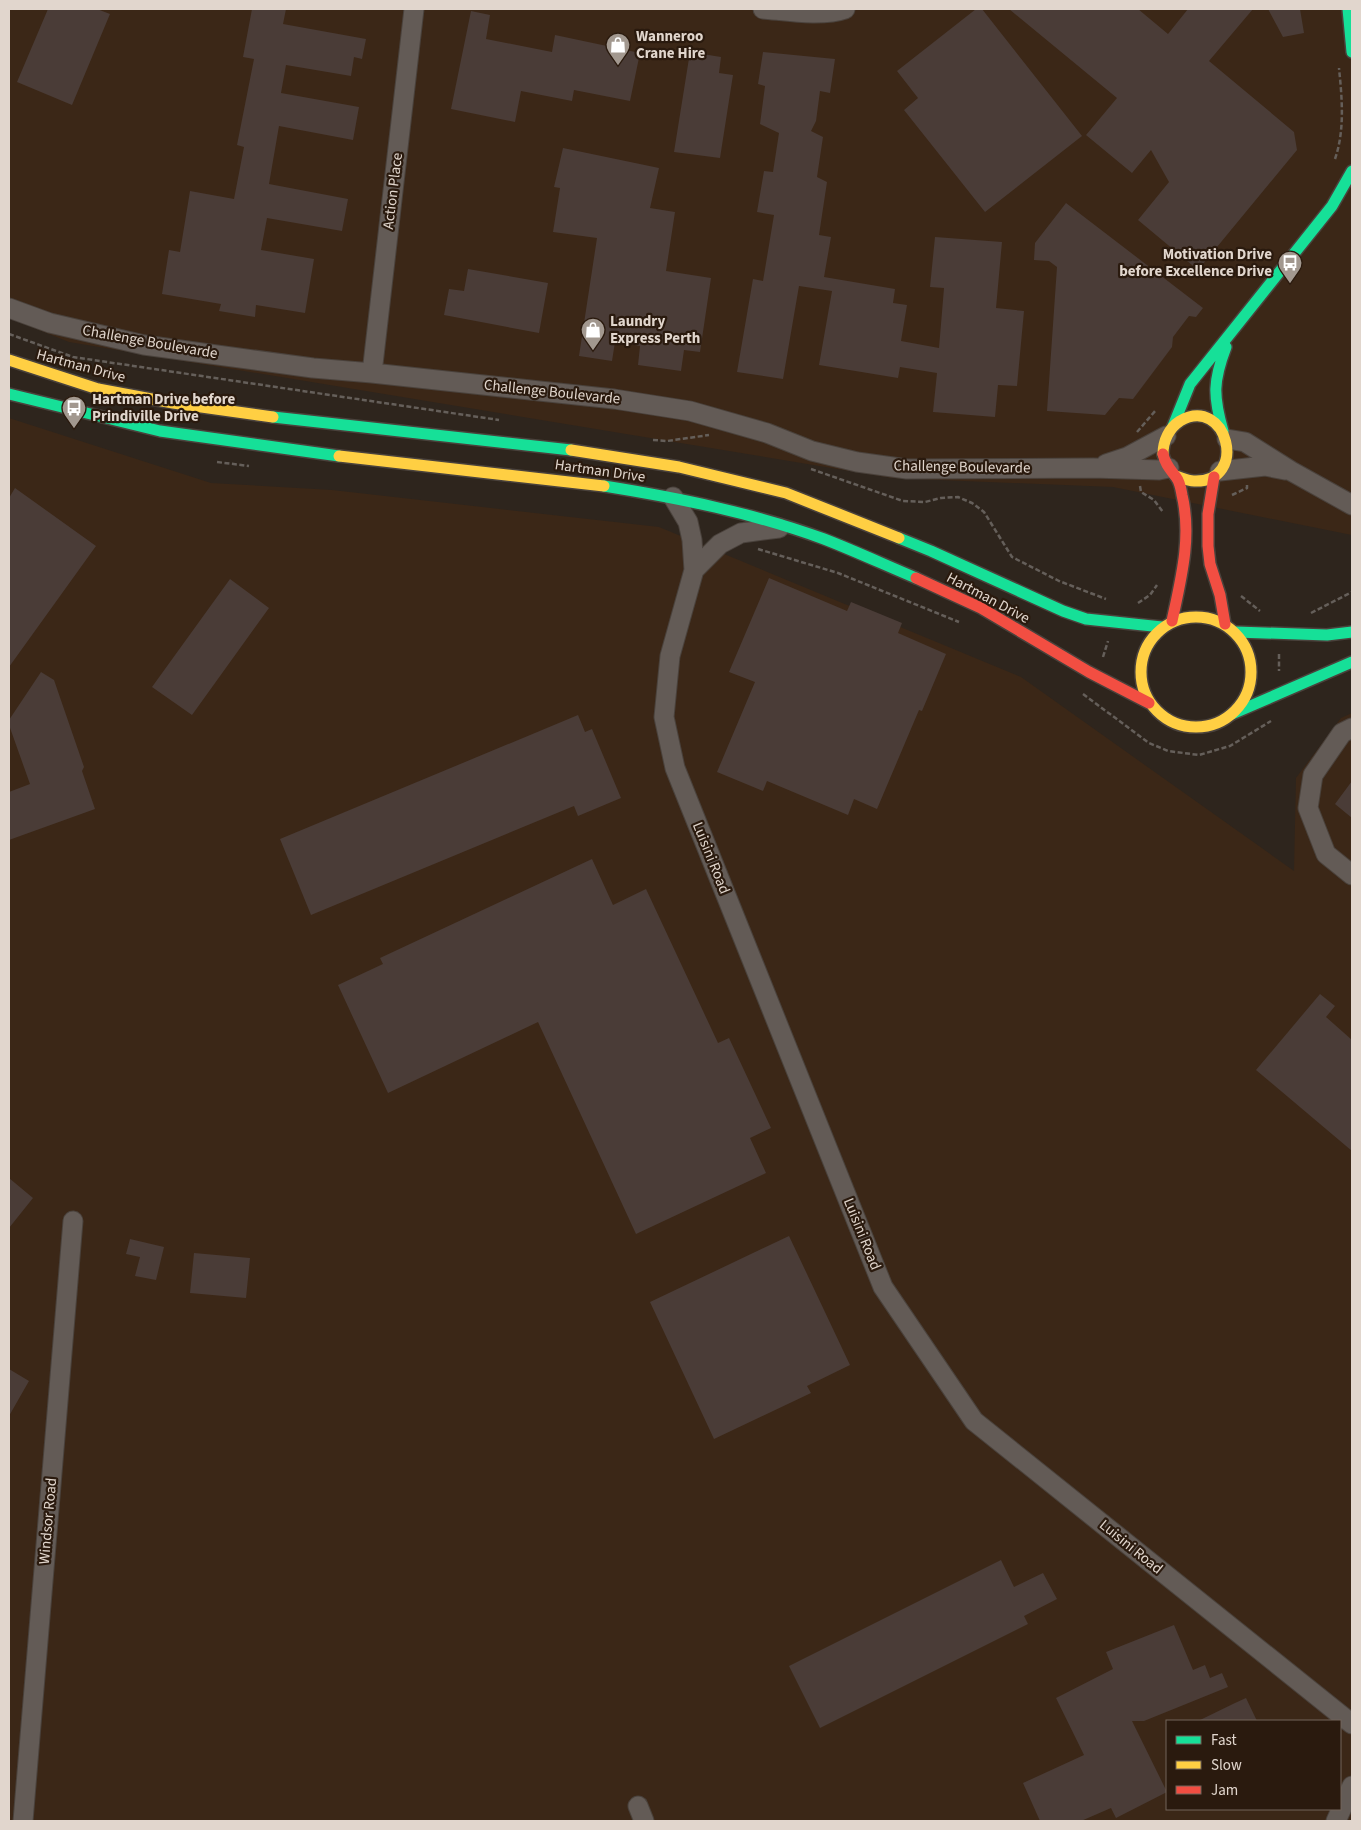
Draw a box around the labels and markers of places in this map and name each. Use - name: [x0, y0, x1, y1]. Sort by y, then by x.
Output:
- place label: Wanneroo Crane Hire: [636, 26, 706, 64]
- shop icon: Wanneroo Crane Hire: [605, 32, 631, 66]
- place label: Motivation Drive before Excellence Drive: [1119, 244, 1272, 282]
- bus stop icon: Motivation Drive before Excellence Drive: [1277, 250, 1303, 284]
- place label: Laundry Express Perth: [610, 311, 700, 349]
- shop icon: Laundry Express Perth: [580, 317, 606, 351]
- place label: Hartman Drive before Prindiville Drive: [92, 389, 236, 427]
- bus stop icon: Hartman Drive before Prindiville Drive: [61, 395, 87, 429]

